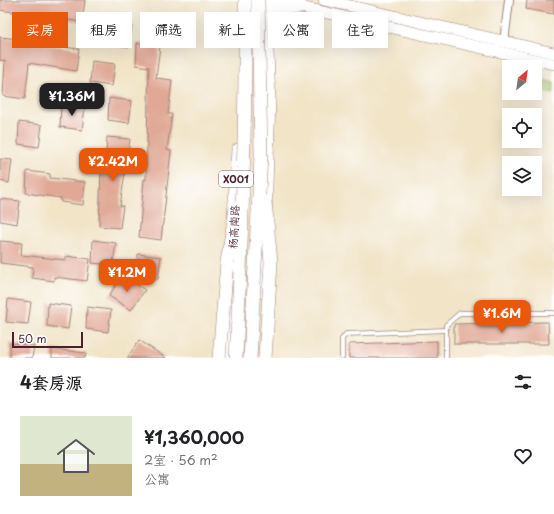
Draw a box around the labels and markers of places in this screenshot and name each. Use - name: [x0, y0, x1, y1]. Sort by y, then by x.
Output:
- pin: ¥1.36M: [39, 83, 105, 117]
- pin: ¥2.42M: [80, 148, 146, 182]
- pin: ¥1.2M: [99, 259, 155, 293]
- pin: ¥1.6M: [474, 300, 530, 334]

